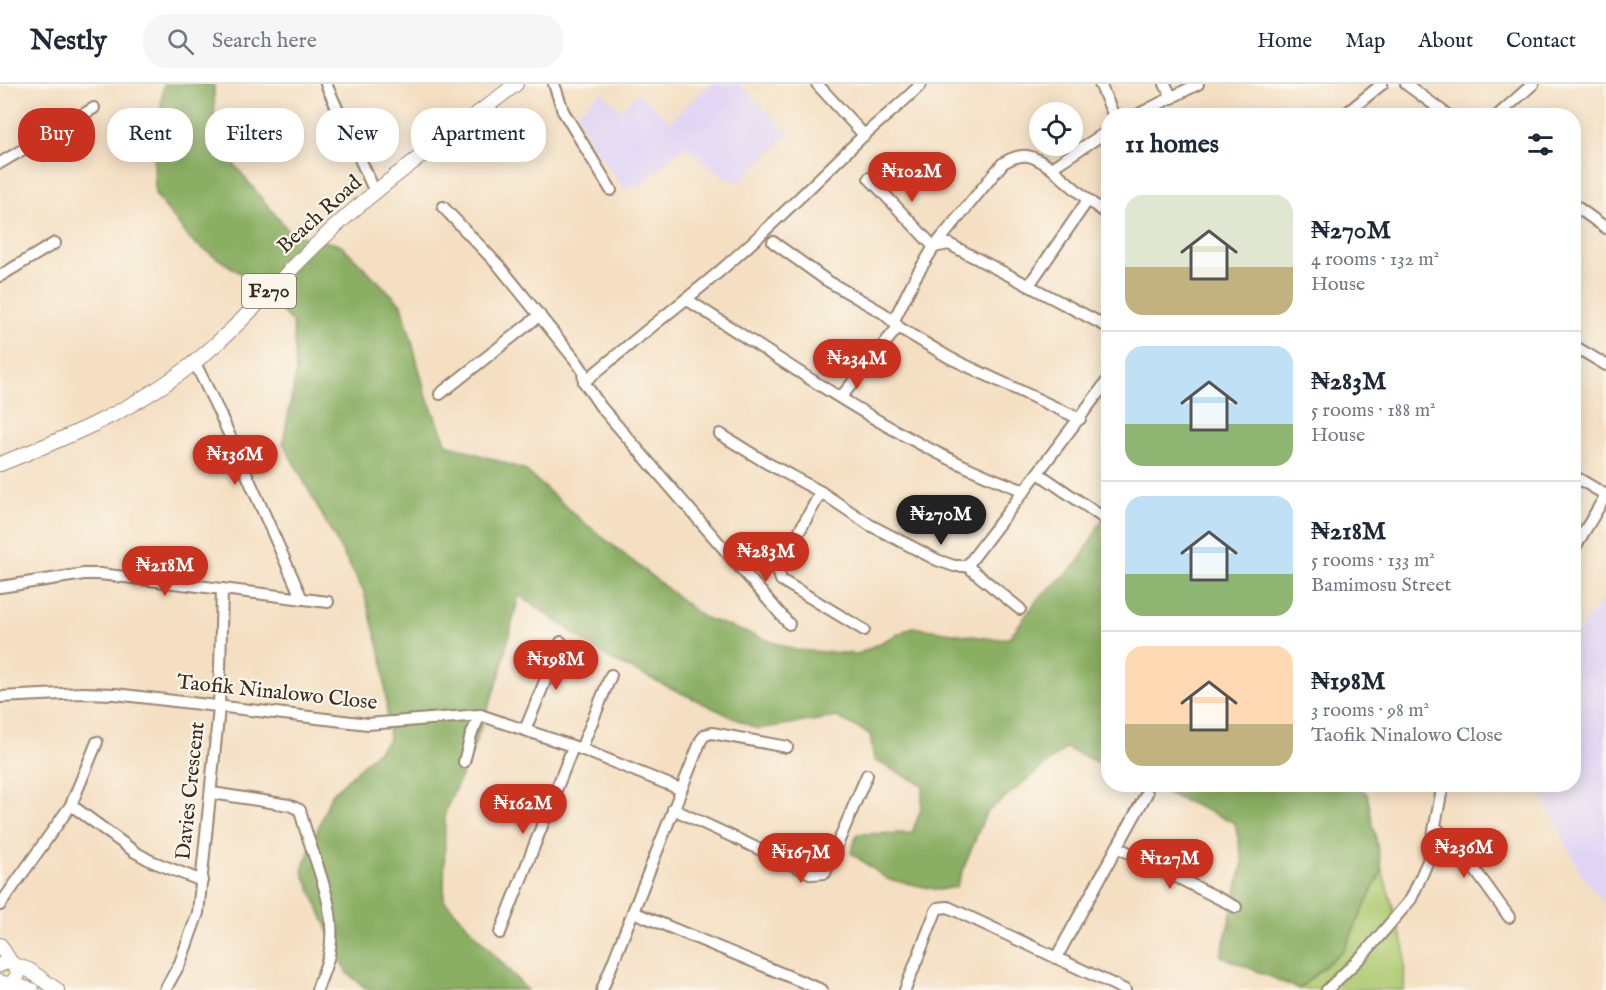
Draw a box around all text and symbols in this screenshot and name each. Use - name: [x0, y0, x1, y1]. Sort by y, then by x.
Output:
- search box: [143, 14, 563, 68]
- text: Nestly: [30, 24, 107, 59]
- icon: search: [164, 25, 197, 58]
- text: Search here: [212, 27, 317, 55]
- text: Home: [1257, 28, 1312, 55]
- text: Map: [1345, 28, 1385, 55]
- text: About: [1418, 28, 1473, 55]
- text: Contact: [1506, 28, 1576, 55]
- map controls: [1029, 102, 1083, 156]
- button: locate: [1029, 102, 1083, 156]
- chip: Buy: [18, 108, 95, 162]
- chip: Rent: [107, 108, 193, 162]
- chip: Filters: [205, 108, 304, 162]
- chip: New: [316, 108, 399, 162]
- chip: Apartment: [411, 108, 546, 162]
- text: 11 homes: [1125, 128, 1219, 161]
- icon: filters: [1524, 128, 1557, 161]
- pin: ₦102M: [870, 152, 954, 203]
- text: ₦102M: [882, 159, 942, 184]
- street label: Beach Road: [272, 169, 369, 260]
- text: ₦270M: [1311, 214, 1391, 247]
- icon: home: [1173, 219, 1245, 291]
- text: 4 rooms · 132 m²: [1311, 247, 1439, 272]
- text: House: [1311, 272, 1365, 297]
- road number: F270: [242, 274, 296, 308]
- pin: ₦234M: [815, 339, 899, 390]
- text: ₦234M: [827, 346, 887, 371]
- text: ₦283M: [1311, 365, 1386, 398]
- icon: home: [1173, 370, 1245, 442]
- text: 5 rooms · 188 m²: [1311, 398, 1436, 423]
- text: House: [1311, 423, 1365, 448]
- pin: ₦136M: [193, 435, 277, 486]
- text: ₦136M: [207, 442, 263, 467]
- pin: ₦270M: [899, 495, 983, 546]
- text: ₦270M: [910, 502, 972, 527]
- text: ₦218M: [1311, 515, 1386, 548]
- icon: home: [1173, 520, 1245, 592]
- pin: ₦283M: [724, 532, 808, 583]
- text: ₦283M: [737, 539, 795, 564]
- pin: ₦218M: [123, 546, 207, 597]
- text: 5 rooms · 133 m²: [1311, 548, 1435, 573]
- text: ₦218M: [136, 553, 194, 578]
- text: Bamimosu Street: [1311, 573, 1451, 598]
- pin: ₦198M: [514, 640, 598, 691]
- text: ₦198M: [527, 647, 585, 672]
- text: ₦198M: [1311, 665, 1385, 698]
- street label: Taofik Ninalowo Close: [175, 669, 379, 717]
- icon: home: [1173, 670, 1245, 742]
- text: 3 rooms · 98 m²: [1311, 698, 1429, 723]
- street label: Davies Crescent: [170, 721, 212, 861]
- text: Taofik Ninalowo Close: [1311, 723, 1503, 748]
- pin: ₦162M: [481, 784, 565, 835]
- text: ₦162M: [494, 791, 552, 816]
- pin: ₦236M: [1422, 828, 1506, 879]
- pin: ₦167M: [759, 833, 843, 884]
- text: ₦236M: [1435, 835, 1493, 860]
- pin: ₦127M: [1128, 839, 1212, 890]
- text: ₦167M: [772, 840, 830, 865]
- text: ₦127M: [1140, 846, 1200, 871]

